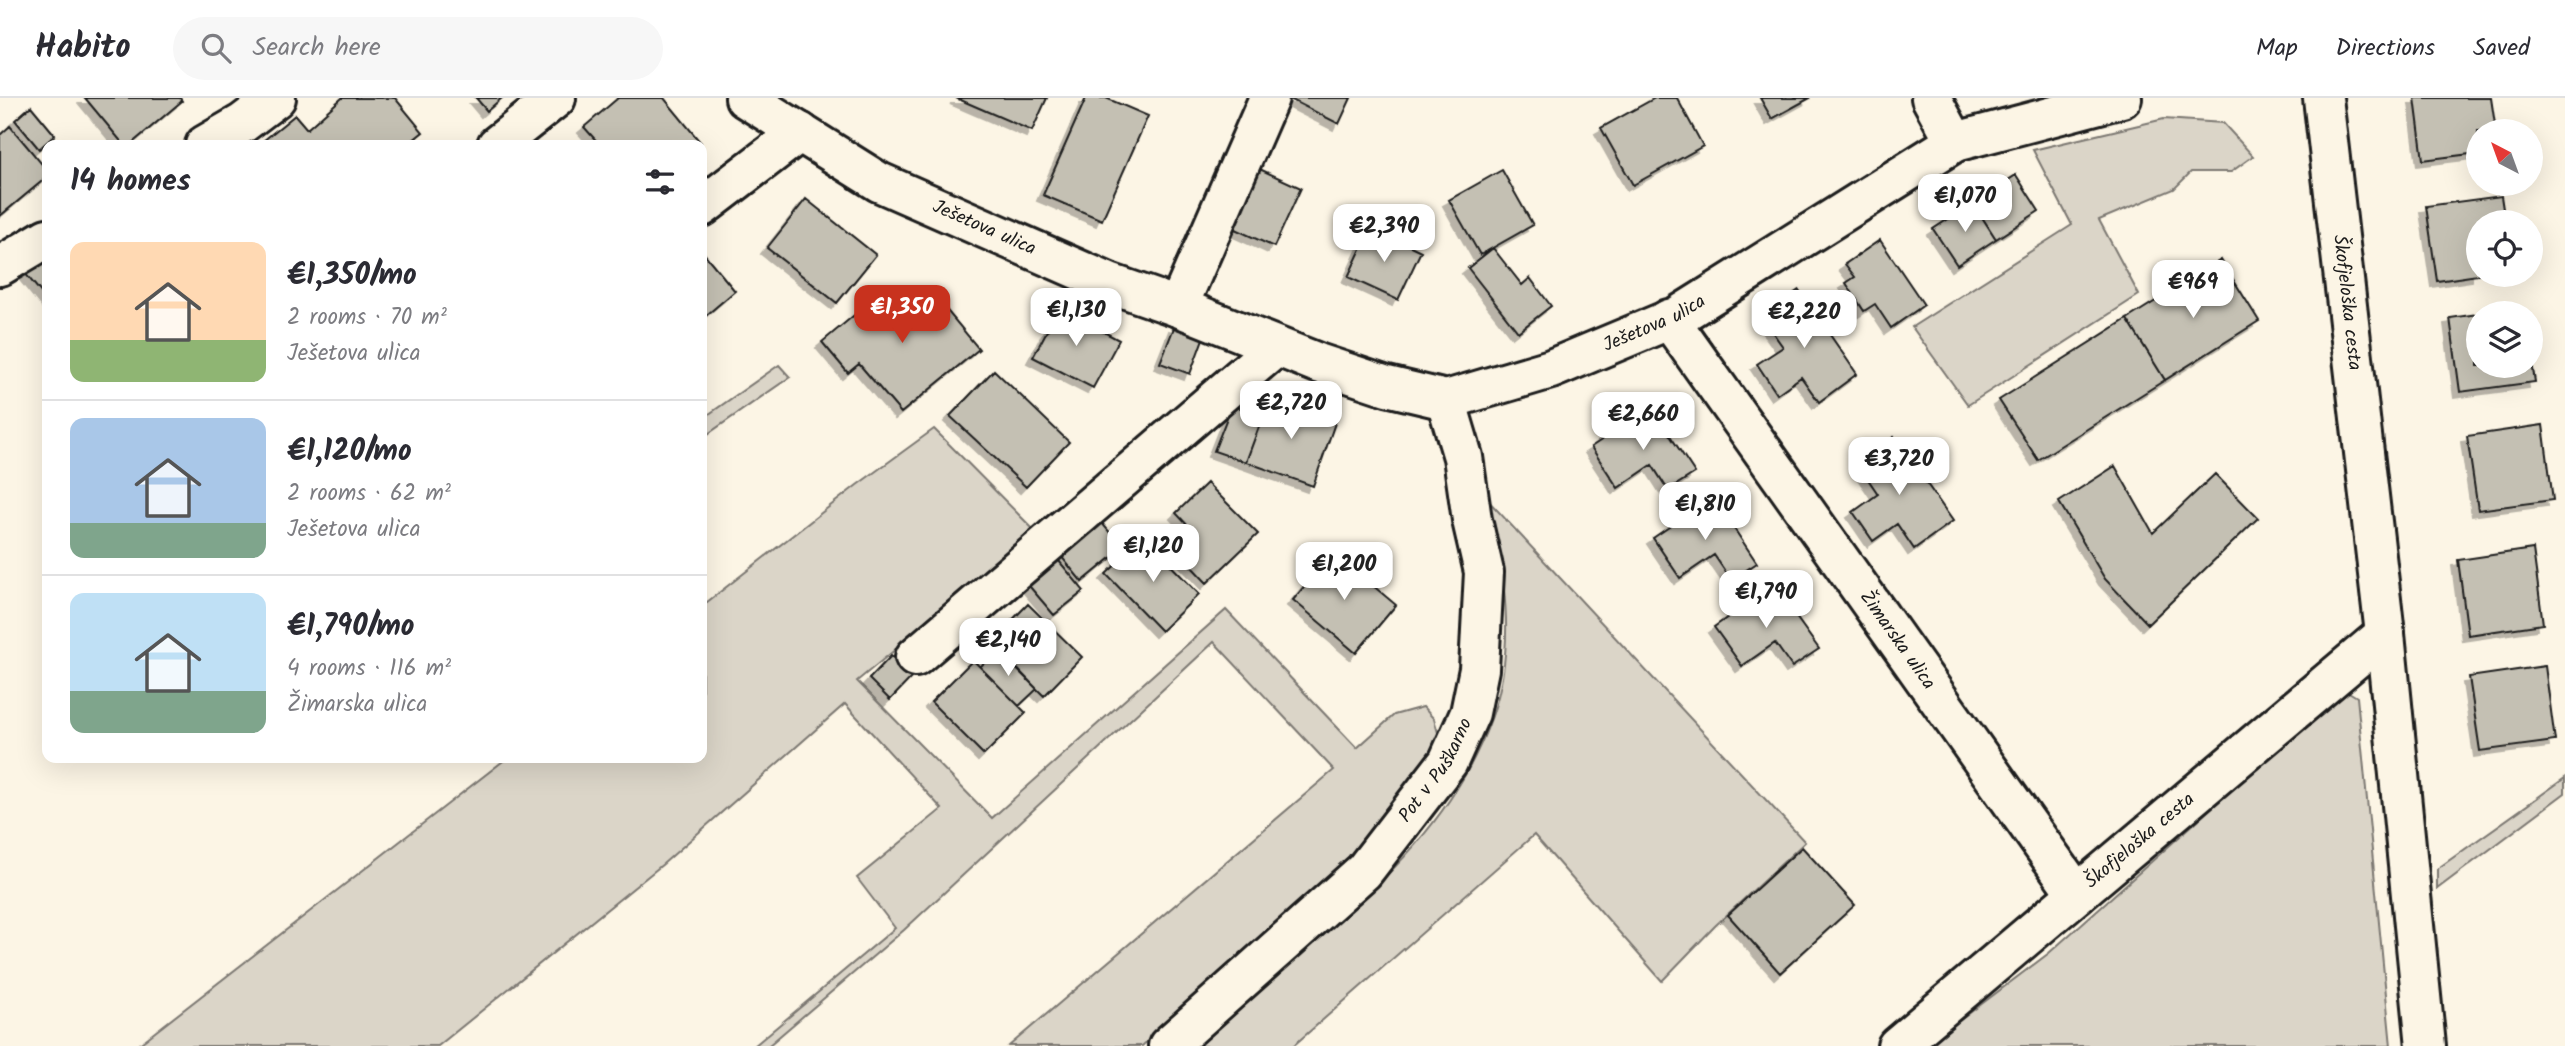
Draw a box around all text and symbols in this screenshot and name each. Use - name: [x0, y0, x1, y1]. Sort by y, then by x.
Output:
- search box: [173, 17, 663, 80]
- text: Habito: [35, 22, 131, 75]
- text: Search here: [253, 27, 381, 69]
- icon: search: [197, 29, 235, 67]
- text: Map: [2256, 29, 2298, 68]
- text: Directions: [2336, 29, 2435, 68]
- text: Saved: [2473, 29, 2530, 68]
- north arrow: [2466, 119, 2543, 196]
- map controls: [2466, 119, 2543, 378]
- text: 14 homes: [70, 158, 191, 206]
- icon: filters: [641, 163, 679, 201]
- pin: €1,070: [1908, 174, 2022, 234]
- text: €1,070: [1934, 179, 1996, 215]
- street label: Ješetova ulica: [928, 192, 1041, 264]
- pin: €2,390: [1327, 204, 1441, 264]
- text: €2,390: [1349, 209, 1419, 245]
- button: locate: [2466, 210, 2543, 287]
- street label: Škofjeloška cesta: [2324, 233, 2369, 372]
- text: €1,350/mo: [287, 252, 417, 300]
- pin: €969: [2152, 260, 2234, 320]
- text: €969: [2168, 265, 2218, 301]
- icon: home: [126, 270, 210, 354]
- pin: €1,350: [845, 286, 959, 345]
- street label: Ješetova ulica: [1599, 287, 1712, 361]
- pin: €1,130: [1019, 288, 1133, 348]
- text: €1,350: [870, 290, 934, 326]
- pin: €2,220: [1747, 290, 1861, 350]
- text: €1,130: [1047, 293, 1105, 329]
- text: €2,220: [1768, 295, 1840, 331]
- text: 2 rooms · 70 m²: [287, 300, 447, 336]
- button: layers: [2466, 301, 2543, 378]
- text: Ješetova ulica: [287, 336, 421, 372]
- pin: €2,720: [1234, 382, 1348, 441]
- text: €2,720: [1256, 386, 1326, 422]
- pin: €2,660: [1586, 392, 1700, 452]
- text: €2,660: [1608, 397, 1678, 433]
- text: €1,120/mo: [287, 428, 412, 476]
- pin: €3,720: [1842, 438, 1956, 497]
- text: €3,720: [1864, 442, 1934, 478]
- icon: home: [126, 446, 210, 530]
- text: 2 rooms · 62 m²: [287, 476, 451, 512]
- pin: €1,810: [1648, 482, 1762, 542]
- text: €1,810: [1675, 487, 1735, 523]
- text: Ješetova ulica: [287, 512, 421, 548]
- pin: €1,120: [1096, 524, 1210, 584]
- text: €1,120: [1123, 529, 1183, 565]
- pin: €1,200: [1287, 542, 1401, 602]
- text: €1,200: [1312, 547, 1376, 583]
- pin: €1,790: [1709, 570, 1823, 630]
- text: €1,790: [1735, 575, 1797, 611]
- street label: Žimarska ulica: [1851, 584, 1943, 696]
- text: €1,790/mo: [287, 603, 414, 651]
- pin: €2,140: [951, 618, 1065, 678]
- icon: home: [126, 621, 210, 705]
- text: €2,140: [975, 623, 1041, 659]
- text: 4 rooms · 116 m²: [287, 651, 451, 687]
- text: Žimarska ulica: [287, 687, 427, 723]
- street label: Pot v Puškarno: [1391, 713, 1481, 829]
- street label: Škofjeloška cesta: [2078, 785, 2202, 896]

